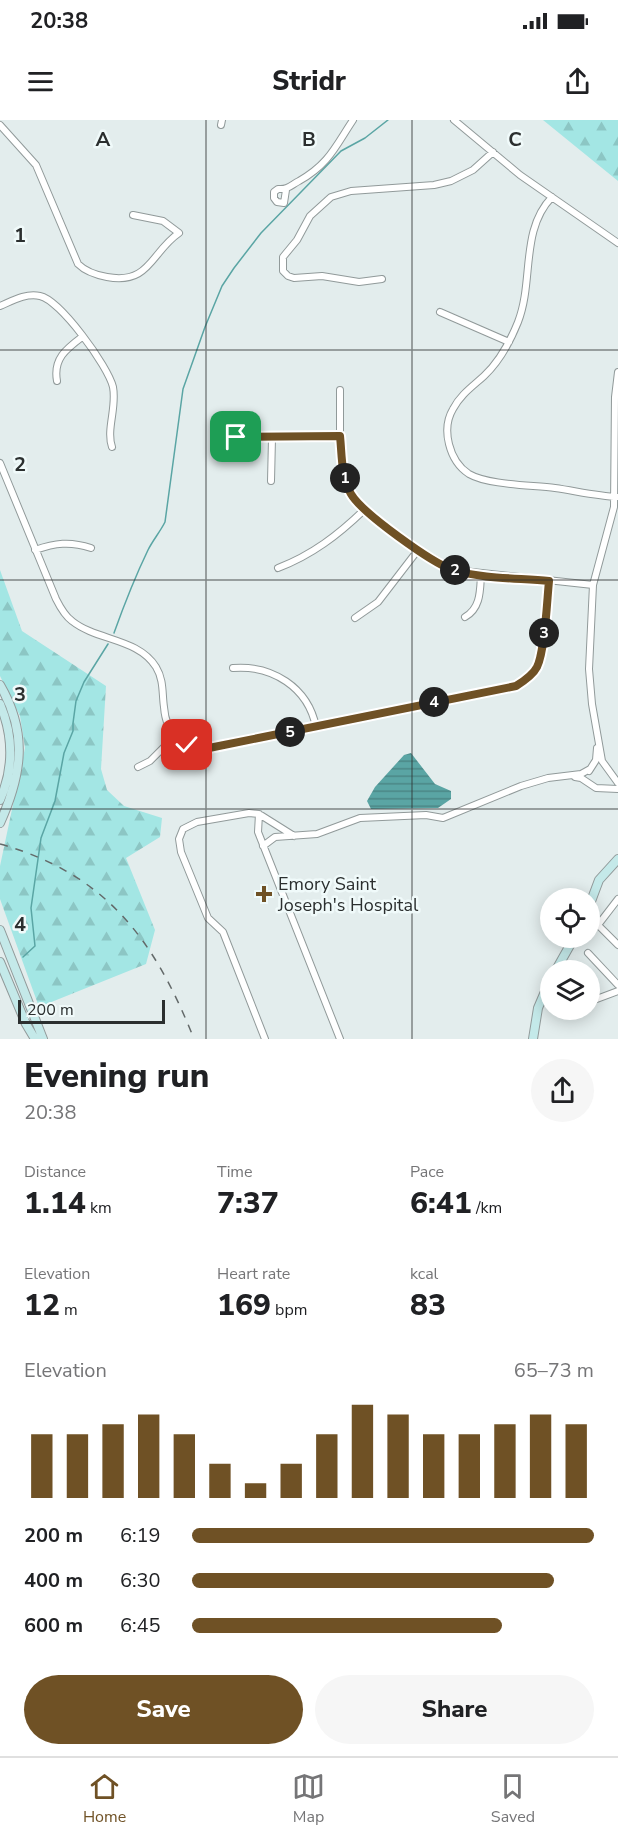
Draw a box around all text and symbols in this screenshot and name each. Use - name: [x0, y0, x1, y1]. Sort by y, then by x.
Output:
- text: 20:38: [30, 6, 88, 36]
- text: Stridr: [272, 63, 346, 100]
- icon: menu: [24, 65, 57, 98]
- icon: share: [561, 65, 594, 98]
- text: A: [96, 126, 111, 153]
- text: B: [302, 126, 316, 153]
- text: C: [508, 126, 522, 153]
- text: 1: [14, 222, 26, 249]
- pin: [210, 411, 261, 462]
- icon: arrive: [219, 420, 252, 453]
- text: 2: [14, 451, 26, 478]
- pin: 1: [330, 463, 360, 493]
- text: 1: [340, 467, 350, 489]
- pin: 2: [440, 555, 470, 585]
- text: 2: [450, 559, 460, 581]
- pin: 3: [529, 618, 559, 648]
- text: 3: [539, 622, 549, 644]
- text: 3: [14, 681, 26, 708]
- pin: 4: [419, 687, 449, 717]
- text: 4: [429, 691, 439, 713]
- pin: 5: [275, 717, 305, 747]
- pin: [161, 719, 212, 770]
- text: 5: [285, 721, 295, 743]
- icon: check: [170, 728, 203, 761]
- place label: Emory Saint Joseph's Hospital: [277, 872, 419, 917]
- marker: Emory Saint Joseph's Hospital: [255, 885, 273, 903]
- map controls: [540, 888, 600, 1020]
- button: locate: [540, 888, 600, 948]
- text: 4: [14, 911, 26, 938]
- button: layers: [540, 960, 600, 1020]
- scale bar: [18, 997, 165, 1025]
- text: 200 m: [27, 999, 74, 1021]
- text: Evening run: [24, 1054, 209, 1099]
- button: share: [531, 1059, 594, 1122]
- text: 20:38: [24, 1099, 77, 1126]
- text: Distance: [24, 1161, 86, 1183]
- text: Time: [217, 1161, 253, 1183]
- text: Pace: [410, 1161, 444, 1183]
- text: 1.14: [24, 1183, 86, 1224]
- text: 7:37: [217, 1183, 279, 1224]
- text: 6:41: [410, 1183, 472, 1224]
- text: km: [86, 1197, 112, 1219]
- text: /km: [472, 1197, 502, 1219]
- text: Elevation: [24, 1263, 90, 1285]
- text: Heart rate: [217, 1263, 290, 1285]
- text: kcal: [410, 1263, 438, 1285]
- text: 12: [24, 1285, 60, 1326]
- text: 169: [217, 1285, 271, 1326]
- text: 83: [410, 1285, 446, 1326]
- text: m: [60, 1299, 78, 1321]
- text: bpm: [271, 1299, 307, 1321]
- text: Elevation: [24, 1357, 107, 1384]
- text: 65–73 m: [514, 1357, 594, 1384]
- text: 200 m: [24, 1522, 83, 1549]
- text: 6:19: [120, 1522, 161, 1549]
- text: 400 m: [24, 1567, 83, 1594]
- text: 6:30: [120, 1567, 161, 1594]
- text: 600 m: [24, 1612, 83, 1639]
- text: 6:45: [120, 1612, 161, 1639]
- button: Save: [24, 1675, 303, 1744]
- button: Share: [315, 1675, 594, 1744]
- tab: Home: [83, 1770, 126, 1828]
- tab: Map: [292, 1770, 325, 1828]
- tab: Saved: [491, 1770, 535, 1828]

